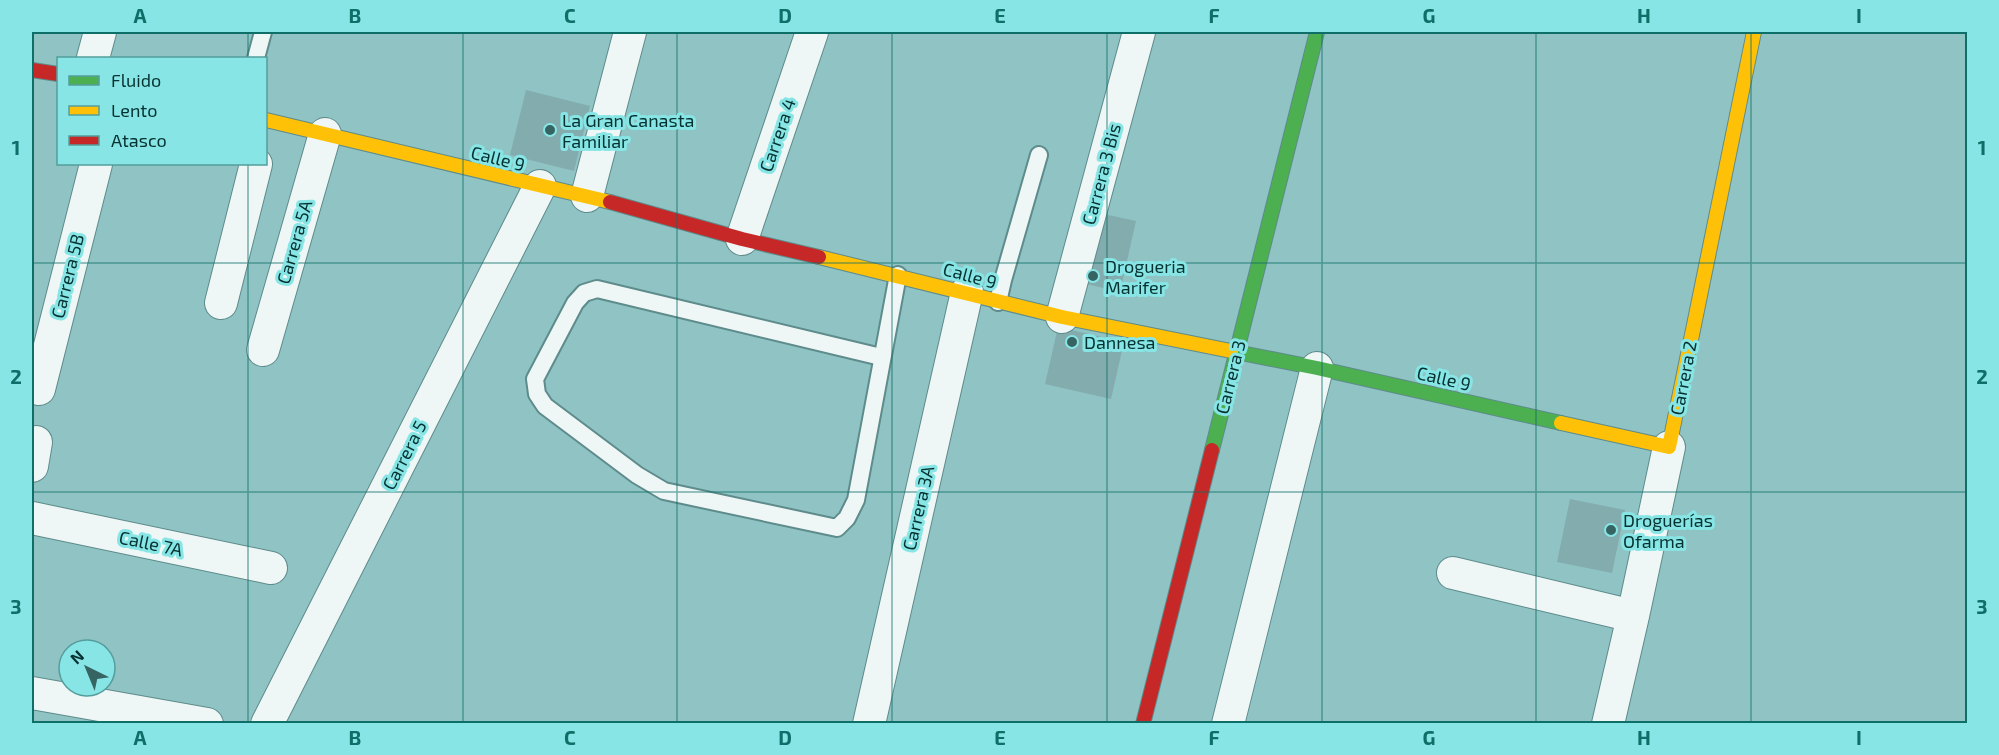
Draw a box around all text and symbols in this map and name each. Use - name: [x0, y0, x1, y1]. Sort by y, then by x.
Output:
- text: A: [133, 3, 147, 27]
- text: B: [349, 3, 361, 27]
- text: C: [564, 3, 576, 27]
- text: D: [778, 3, 792, 27]
- text: E: [994, 3, 1006, 27]
- text: F: [1208, 3, 1220, 27]
- text: G: [1423, 3, 1435, 27]
- text: H: [1637, 3, 1651, 27]
- text: I: [1856, 3, 1862, 27]
- legend: [57, 57, 267, 165]
- text: Fluido: [111, 69, 161, 91]
- street label: Carrera 4: [754, 95, 800, 175]
- text: Lento: [111, 99, 157, 121]
- place label: La Gran Canasta Familiar: [562, 109, 694, 152]
- street label: Carrera 3 Bis: [1077, 121, 1125, 227]
- marker: La Gran Canasta Familiar: [543, 123, 557, 137]
- text: Atasco: [111, 129, 167, 151]
- text: 1: [12, 135, 20, 159]
- text: 1: [1978, 135, 1986, 159]
- street label: Calle 9: [469, 141, 527, 175]
- street label: Carrera 5A: [272, 197, 317, 286]
- street label: Carrera 5B: [46, 232, 88, 320]
- place label: Drogueria Marifer: [1105, 255, 1186, 298]
- street label: Calle 9: [941, 257, 999, 293]
- marker: Drogueria Marifer: [1086, 269, 1100, 283]
- place label: Dannesa: [1084, 331, 1155, 353]
- marker: Dannesa: [1065, 335, 1079, 349]
- street label: Carrera 3: [1210, 338, 1250, 416]
- street label: Carrera 2: [1665, 339, 1701, 417]
- street label: Calle 9: [1415, 361, 1473, 395]
- text: 2: [10, 364, 22, 388]
- text: 2: [1976, 364, 1988, 388]
- street label: Carrera 5: [377, 417, 431, 493]
- street label: Carrera 3A: [898, 463, 939, 553]
- place label: Droguerías Ofarma: [1623, 509, 1713, 552]
- marker: Droguerías Ofarma: [1604, 523, 1618, 537]
- street label: Calle 7A: [117, 526, 186, 561]
- text: 3: [10, 594, 22, 618]
- text: 3: [1976, 594, 1988, 618]
- north arrow: [57, 638, 117, 698]
- text: N: [66, 646, 87, 668]
- text: A: [133, 725, 147, 749]
- text: B: [349, 725, 361, 749]
- text: C: [564, 725, 576, 749]
- text: D: [778, 725, 792, 749]
- text: E: [994, 725, 1006, 749]
- text: F: [1208, 725, 1220, 749]
- text: G: [1423, 725, 1435, 749]
- text: H: [1637, 725, 1651, 749]
- text: I: [1856, 725, 1862, 749]

